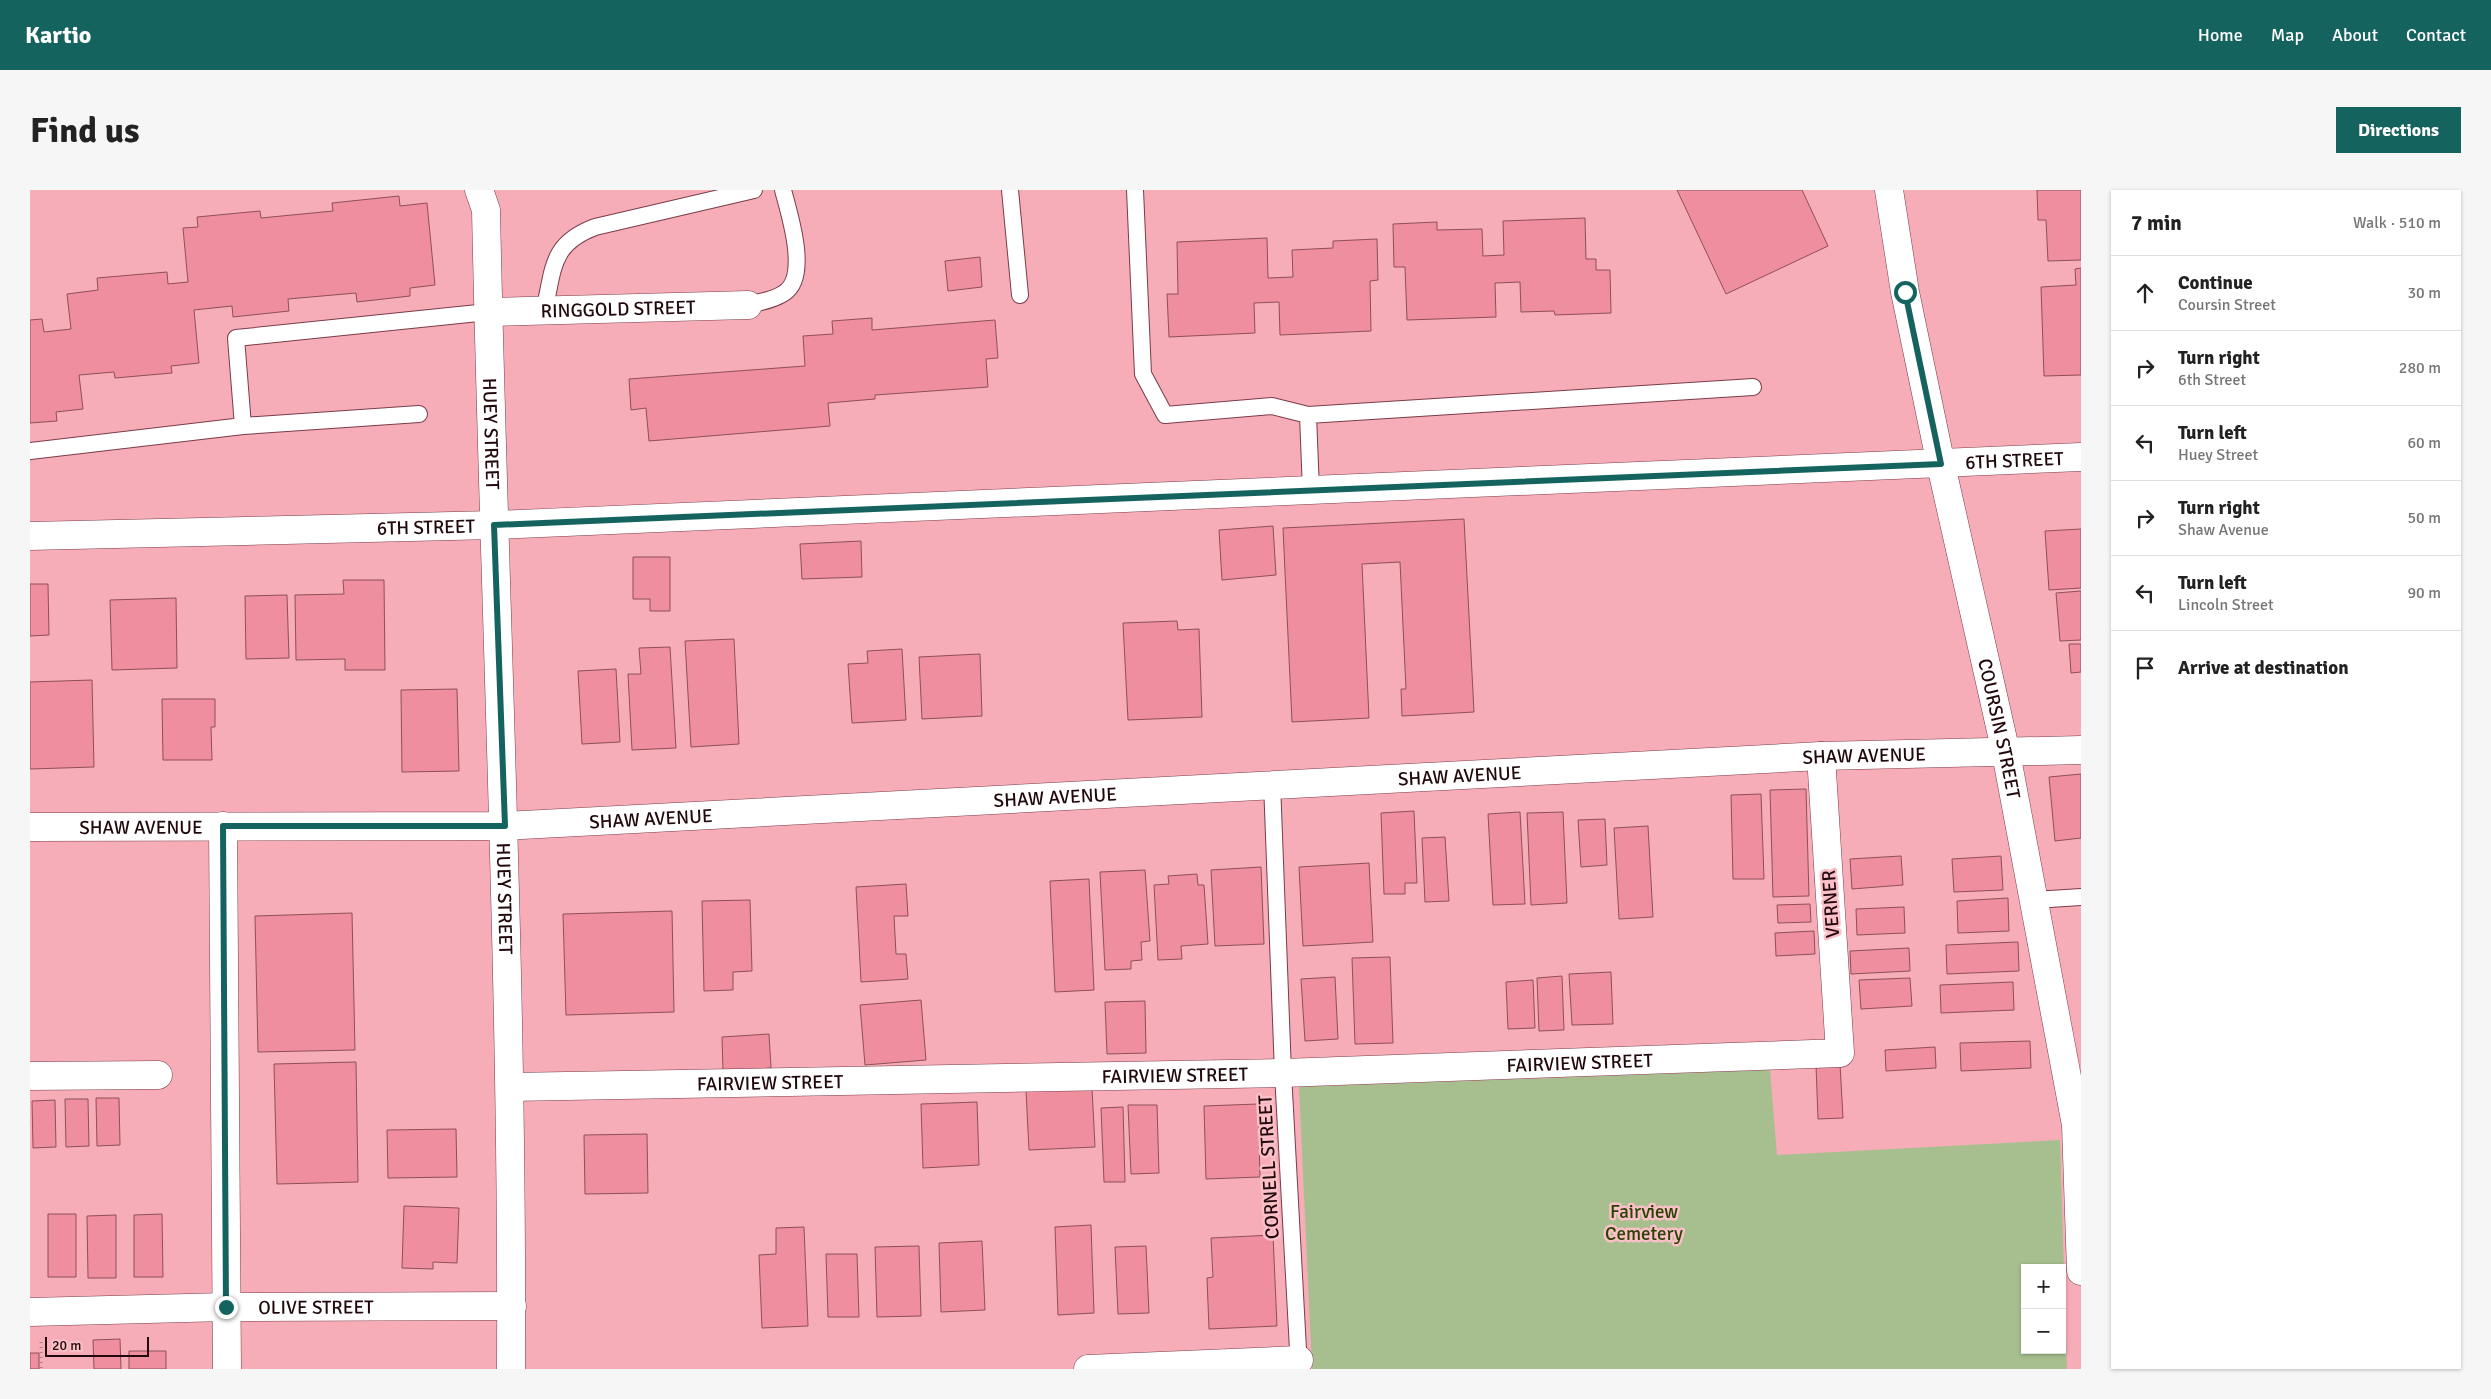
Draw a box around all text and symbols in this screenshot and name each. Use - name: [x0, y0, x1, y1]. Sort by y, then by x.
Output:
- text: Kartio: [25, 20, 91, 50]
- text: Home: [2198, 24, 2243, 46]
- text: Map: [2271, 24, 2304, 46]
- text: About: [2332, 24, 2378, 46]
- text: Contact: [2406, 24, 2466, 46]
- button: Directions: [2336, 107, 2461, 153]
- text: Find us: [30, 109, 140, 152]
- text: 7 min: [2131, 210, 2182, 236]
- text: Walk · 510 m: [2353, 213, 2441, 233]
- text: Continue: [2178, 271, 2253, 295]
- icon: ahead: [2131, 279, 2159, 307]
- route start: [1894, 281, 1917, 304]
- text: 30 m: [2407, 283, 2441, 303]
- street label: RINGGOLD STREET: [540, 295, 696, 324]
- text: Coursin Street: [2178, 295, 2276, 315]
- text: Turn right: [2178, 346, 2260, 370]
- icon: right: [2131, 354, 2159, 382]
- text: 280 m: [2399, 358, 2441, 378]
- text: 6th Street: [2178, 370, 2246, 390]
- street label: HUEY STREET: [477, 378, 504, 491]
- text: Turn left: [2178, 421, 2247, 445]
- icon: left: [2131, 429, 2159, 457]
- text: 60 m: [2407, 433, 2441, 453]
- text: Huey Street: [2178, 445, 2258, 465]
- street label: 6TH STREET: [1965, 447, 2065, 475]
- text: Turn right: [2178, 496, 2260, 520]
- icon: right: [2131, 504, 2159, 532]
- text: 50 m: [2407, 508, 2441, 528]
- street label: 6TH STREET: [376, 514, 476, 541]
- text: Shaw Avenue: [2178, 520, 2269, 540]
- text: Turn left: [2178, 571, 2247, 595]
- icon: left: [2131, 579, 2159, 607]
- text: 90 m: [2407, 583, 2441, 603]
- text: Lincoln Street: [2178, 595, 2274, 615]
- icon: arrive: [2131, 654, 2159, 682]
- street label: COURSIN STREET: [1972, 656, 2025, 802]
- text: Arrive at destination: [2178, 656, 2349, 680]
- street label: SHAW AVENUE: [1802, 743, 1926, 770]
- street label: SHAW AVENUE: [1397, 761, 1522, 791]
- street label: SHAW AVENUE: [993, 782, 1118, 813]
- street label: SHAW AVENUE: [588, 804, 713, 835]
- street label: SHAW AVENUE: [79, 816, 203, 840]
- street label: HUEY STREET: [491, 842, 518, 955]
- street label: VERNER: [1817, 869, 1845, 939]
- street label: FAIRVIEW STREET: [1506, 1049, 1654, 1078]
- street label: FAIRVIEW STREET: [1102, 1063, 1249, 1089]
- street label: FAIRVIEW STREET: [697, 1070, 844, 1097]
- street label: CORNELL STREET: [1253, 1094, 1285, 1240]
- park label: Fairview Cemetery: [1605, 1200, 1683, 1246]
- map controls: [2021, 1264, 2066, 1354]
- button: +: [2021, 1264, 2066, 1309]
- street label: OLIVE STREET: [258, 1295, 374, 1320]
- route end: [215, 1296, 238, 1319]
- button: −: [2021, 1309, 2066, 1354]
- scale bar: [45, 1334, 149, 1357]
- text: 20 m: [52, 1337, 81, 1354]

